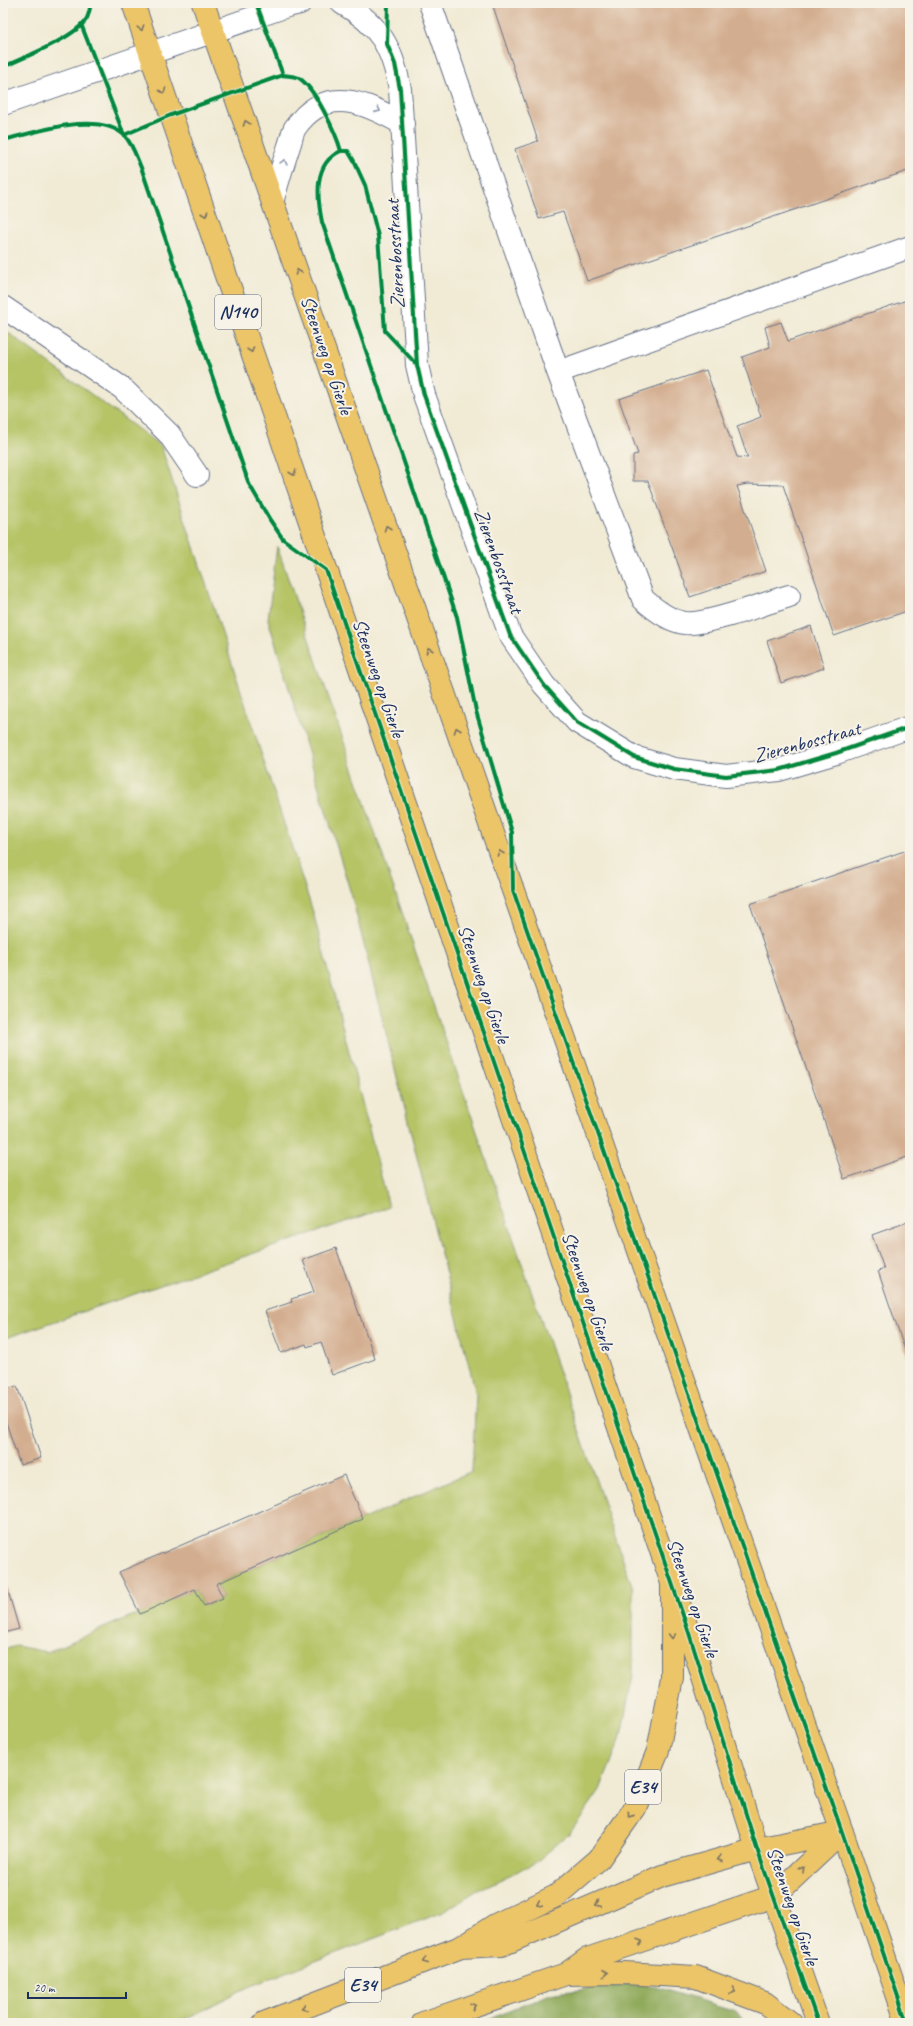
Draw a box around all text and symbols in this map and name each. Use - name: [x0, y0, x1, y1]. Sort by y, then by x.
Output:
- one-way arrow: [137, 25, 145, 32]
- one-way arrow: [158, 87, 166, 94]
- one-way arrow: [373, 105, 381, 113]
- one-way arrow: [242, 120, 250, 127]
- one-way arrow: [279, 159, 288, 166]
- street label: Zierenbosstraat: [380, 196, 410, 309]
- one-way arrow: [200, 210, 208, 217]
- one-way arrow: [294, 268, 303, 275]
- street label: Steenweg op Gierle: [295, 292, 359, 419]
- road number: N140: [215, 295, 261, 329]
- one-way arrow: [246, 346, 255, 353]
- one-way arrow: [289, 469, 297, 476]
- street label: Zierenbosstraat: [469, 505, 530, 619]
- one-way arrow: [383, 524, 391, 531]
- street label: Steenweg op Gierle: [347, 615, 411, 742]
- one-way arrow: [426, 647, 434, 654]
- street label: Zierenbosstraat: [751, 715, 865, 768]
- one-way arrow: [453, 727, 462, 734]
- one-way arrow: [496, 850, 505, 857]
- street label: Steenweg op Gierle: [452, 921, 516, 1048]
- street label: Steenweg op Gierle: [556, 1228, 620, 1355]
- street label: Steenweg op Gierle: [661, 1535, 725, 1662]
- one-way arrow: [667, 1633, 676, 1639]
- road number: E34: [625, 1770, 661, 1804]
- one-way arrow: [627, 1811, 635, 1818]
- street label: Steenweg op Gierle: [761, 1843, 825, 1970]
- one-way arrow: [716, 1855, 723, 1863]
- one-way arrow: [797, 1866, 805, 1874]
- one-way arrow: [536, 1899, 543, 1907]
- one-way arrow: [594, 1899, 602, 1907]
- one-way arrow: [636, 1938, 643, 1946]
- one-way arrow: [421, 1957, 428, 1965]
- road number: E34: [345, 1968, 381, 2002]
- one-way arrow: [602, 1969, 608, 1977]
- scale bar: [28, 1974, 126, 2000]
- text: 20 m: [34, 1980, 56, 1996]
- one-way arrow: [729, 1986, 736, 1994]
- one-way arrow: [470, 2002, 477, 2011]
- one-way arrow: [300, 2003, 307, 2011]

